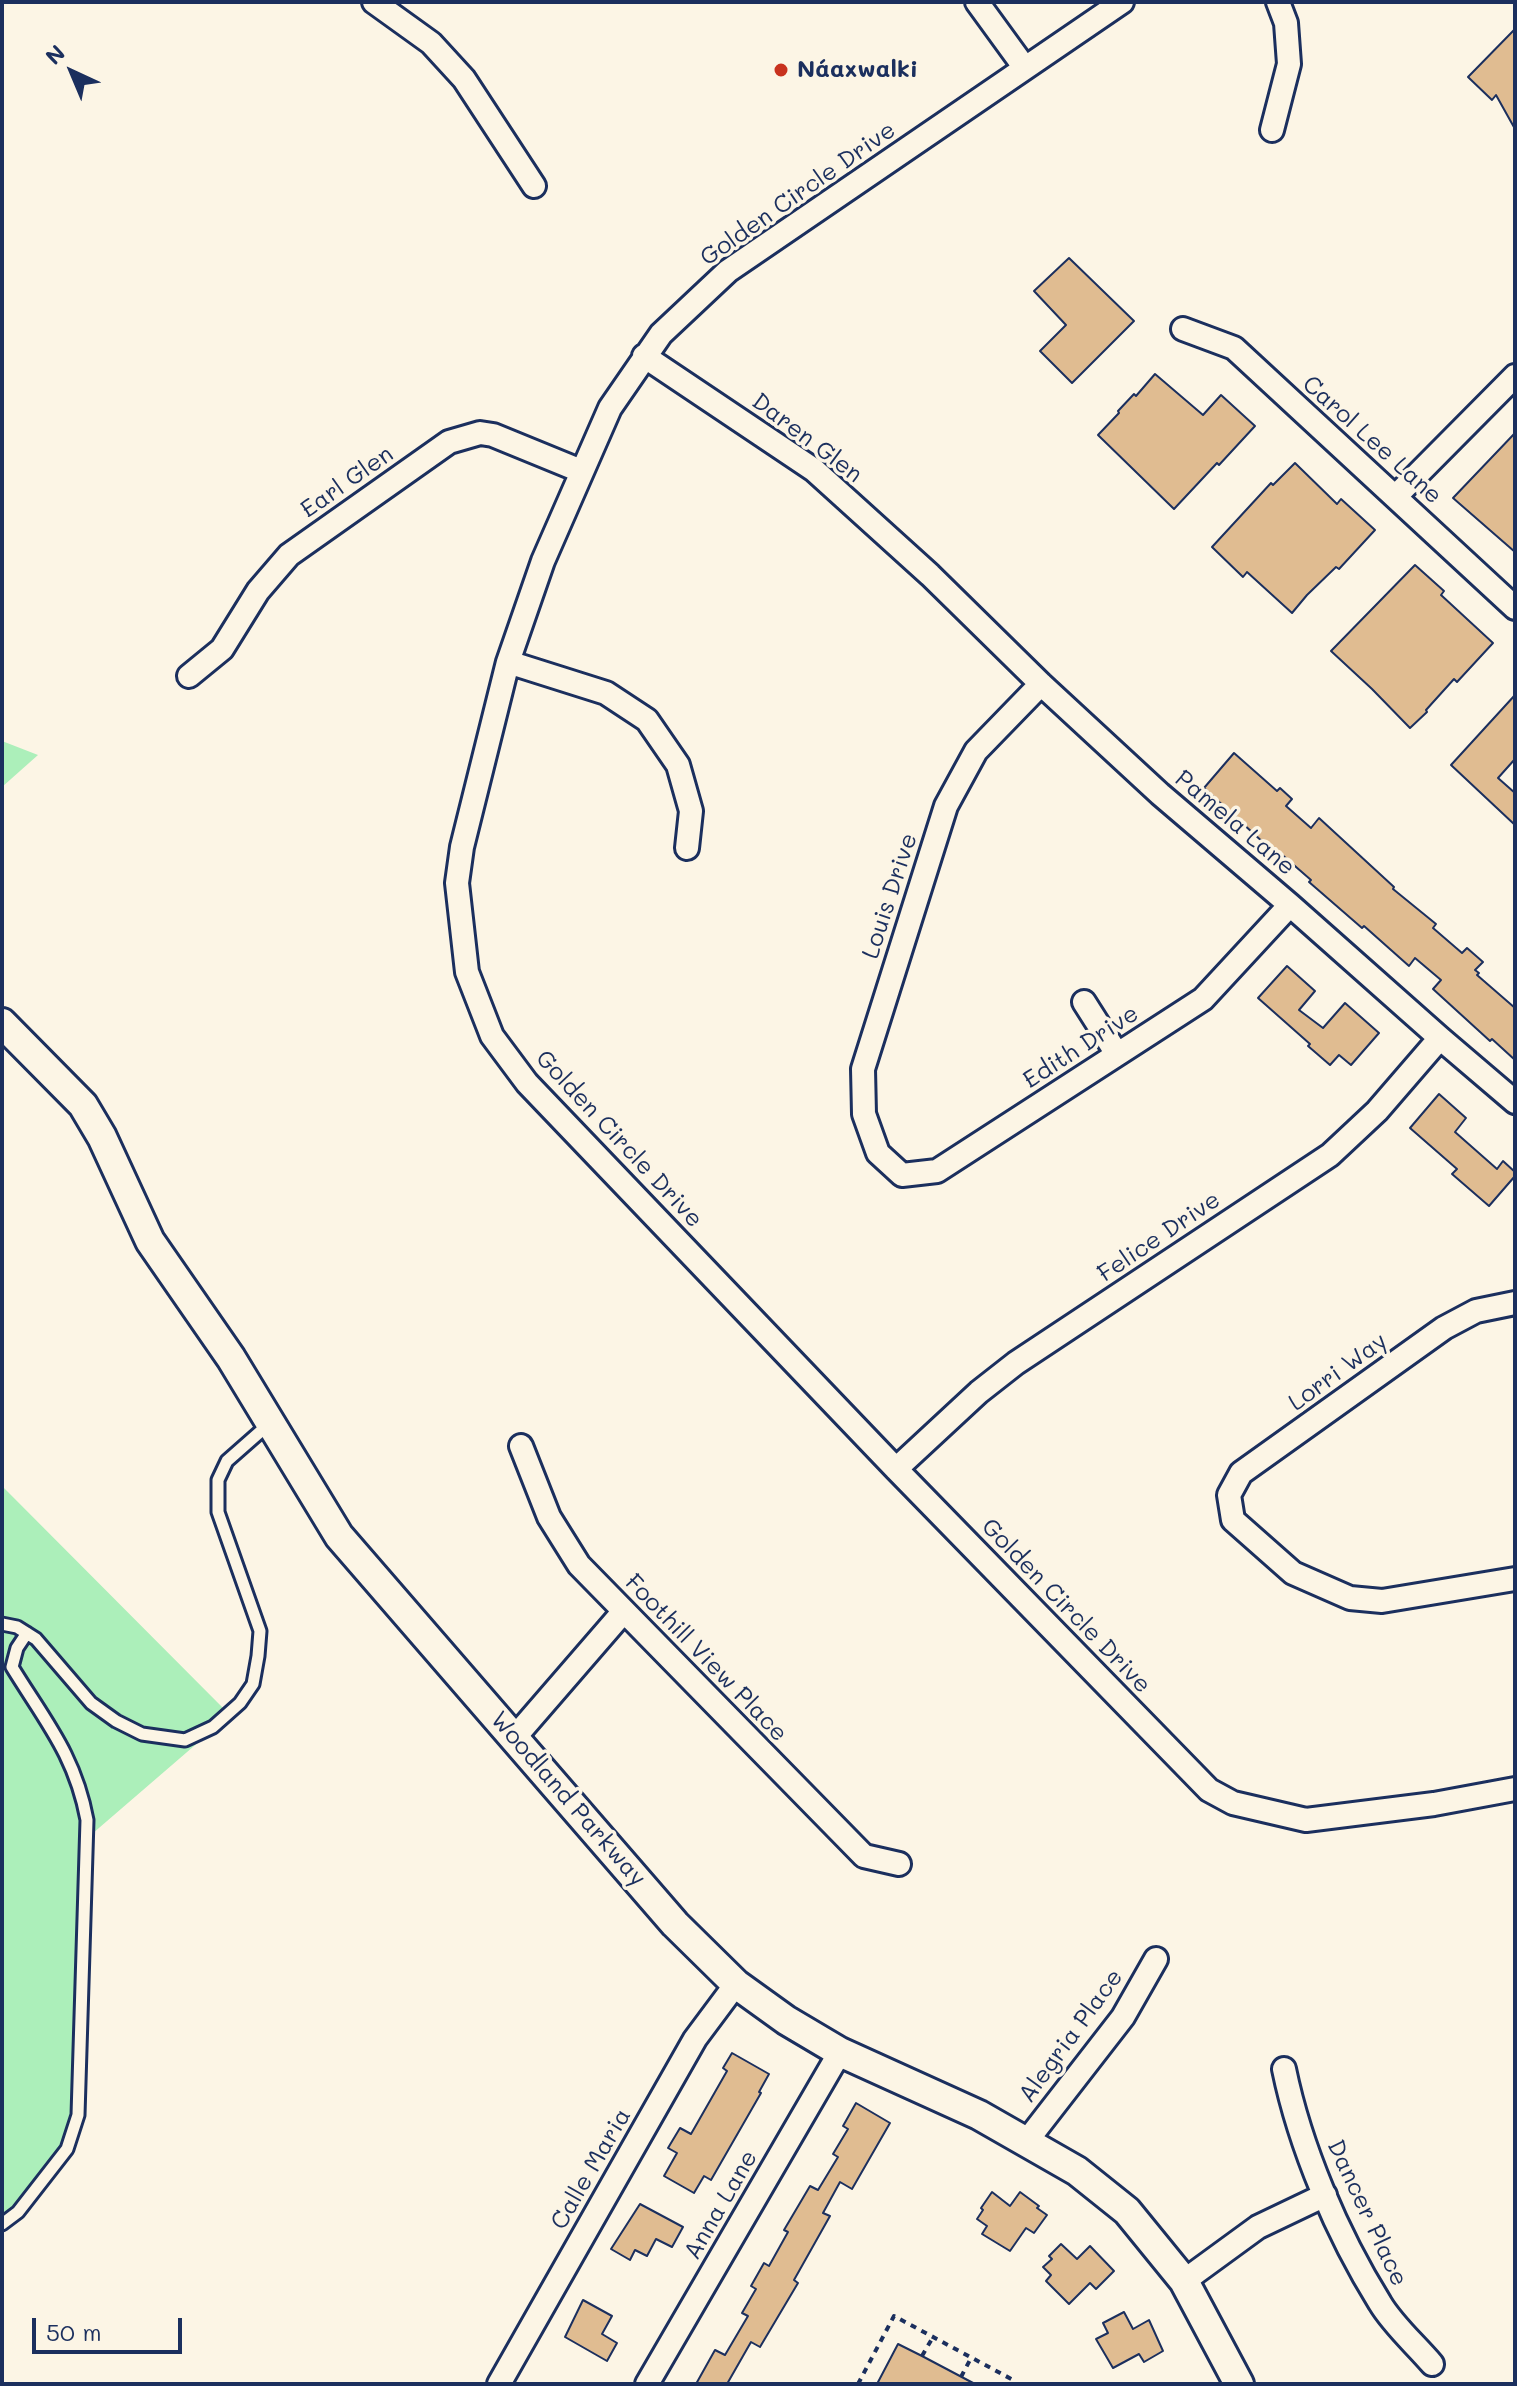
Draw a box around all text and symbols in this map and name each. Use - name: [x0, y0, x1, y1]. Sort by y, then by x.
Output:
- north arrow: [32, 32, 112, 112]
- text: N: [39, 38, 71, 71]
- place label: Náaxwalki: [797, 56, 918, 84]
- marker: Náaxwalki: [772, 61, 790, 79]
- street label: Golden Circle Drive: [695, 116, 901, 272]
- street label: Carol Lee Lane: [1296, 370, 1448, 510]
- street label: Daren Glen: [746, 387, 868, 489]
- street label: Earl Glen: [295, 440, 399, 524]
- street label: Pamela Lane: [1169, 764, 1301, 882]
- street label: Louis Drive: [856, 830, 924, 962]
- street label: Edith Drive: [1018, 999, 1144, 1095]
- street label: Golden Circle Drive: [529, 1044, 709, 1234]
- street label: Felice Drive: [1092, 1185, 1226, 1289]
- street label: Lorri Way: [1283, 1327, 1393, 1417]
- street label: Golden Circle Drive: [975, 1513, 1157, 1699]
- street label: Foothill View Place: [619, 1568, 793, 1748]
- street label: Woodland Parkway: [484, 1706, 652, 1892]
- street label: Alegria Place: [1013, 1964, 1129, 2108]
- street label: Calle Maria: [545, 2103, 637, 2235]
- street label: Dancer Place: [1321, 2135, 1413, 2291]
- street label: Anna Lane: [678, 2145, 764, 2265]
- scale bar: [36, 2302, 186, 2352]
- text: 50 m: [46, 2316, 102, 2347]

